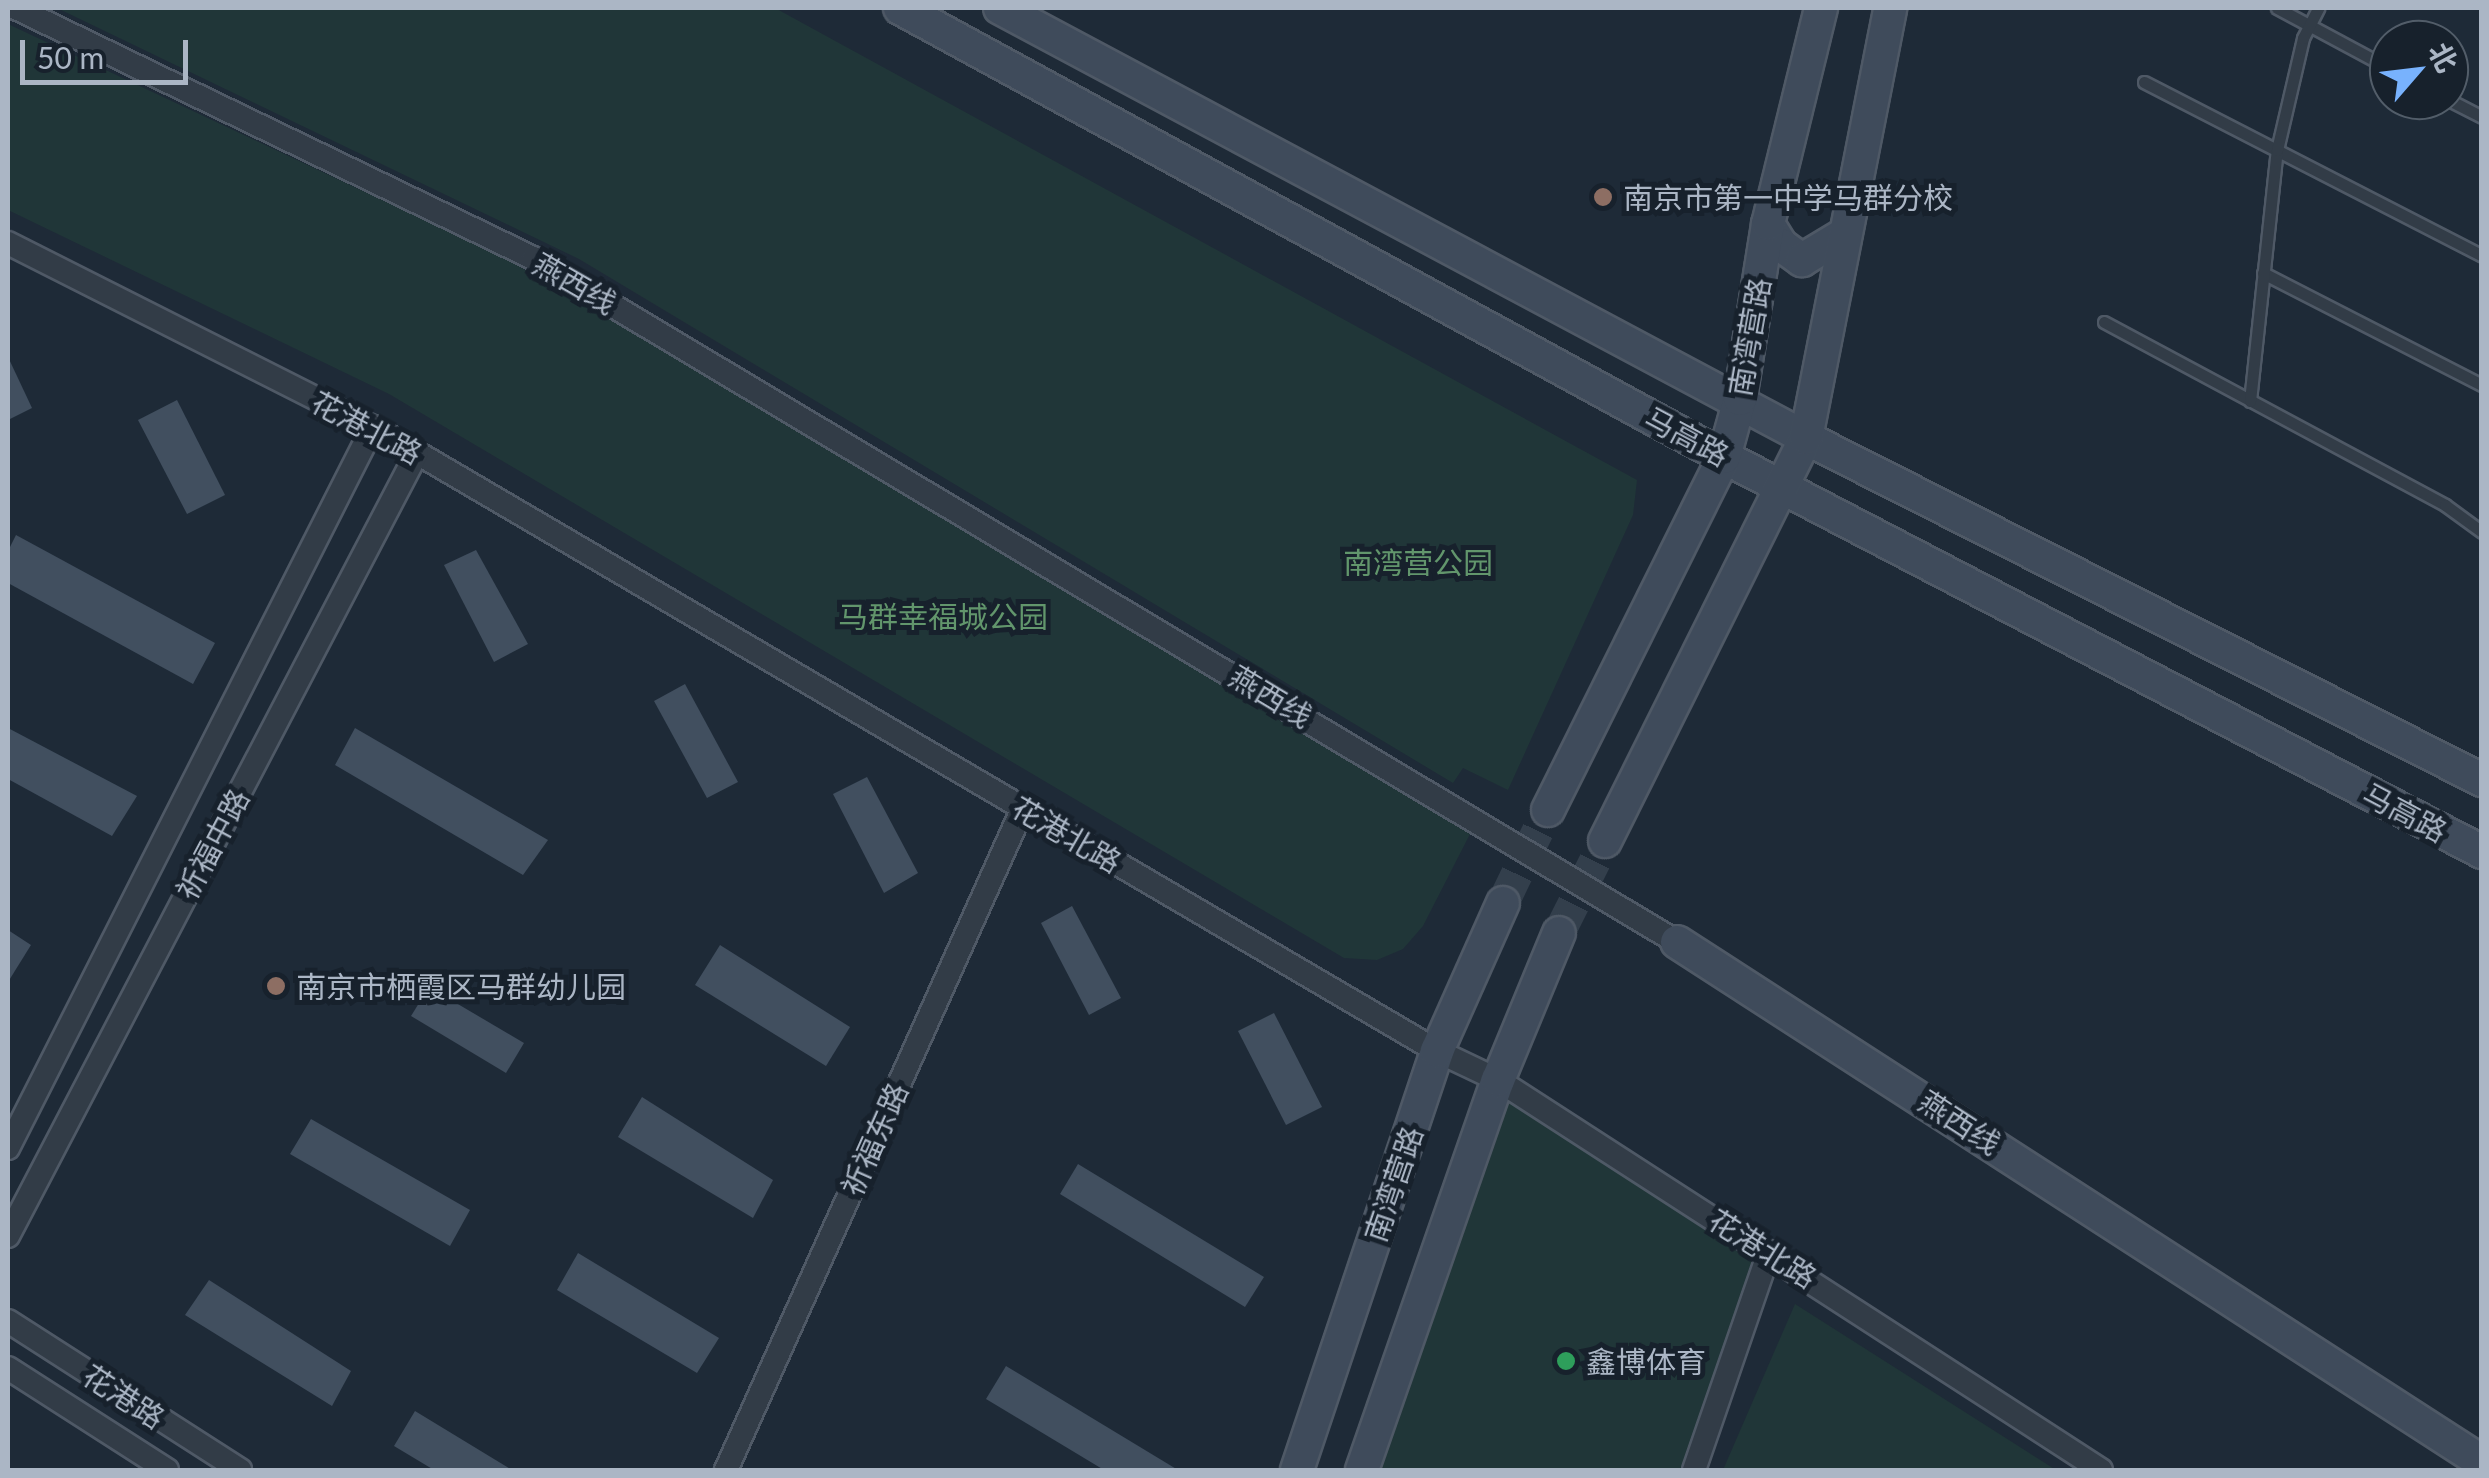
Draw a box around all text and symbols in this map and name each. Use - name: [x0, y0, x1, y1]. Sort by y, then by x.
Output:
- scale bar: [25, 20, 192, 82]
- north arrow: [2369, 20, 2469, 120]
- text: 北: [2422, 36, 2465, 77]
- text: 50 m: [37, 39, 104, 75]
- place label: 南京市第一中学马群分校: [1623, 179, 1953, 215]
- marker: 南京市第一中学马群分校: [1592, 186, 1614, 208]
- street label: 燕西线: [527, 245, 623, 321]
- street label: 南湾营路: [1721, 275, 1777, 399]
- street label: 花港北路: [306, 383, 428, 471]
- street label: 马高路: [1639, 399, 1735, 473]
- park label: 南湾营公园: [1343, 544, 1493, 580]
- park label: 马群幸福城公园: [838, 598, 1048, 634]
- street label: 燕西线: [1223, 657, 1319, 735]
- street label: 马高路: [2357, 775, 2453, 849]
- street label: 祈福中路: [168, 783, 256, 905]
- street label: 花港北路: [1006, 788, 1128, 880]
- place label: 南京市栖霞区马群幼儿园: [296, 968, 626, 1004]
- marker: 南京市栖霞区马群幼儿园: [265, 975, 287, 997]
- street label: 祈福东路: [833, 1077, 915, 1201]
- street label: 燕西线: [1912, 1082, 2008, 1162]
- street label: 南湾营路: [1356, 1121, 1430, 1247]
- street label: 花港北路: [1703, 1201, 1823, 1295]
- place label: 鑫博体育: [1586, 1343, 1706, 1379]
- marker: 鑫博体育: [1555, 1350, 1577, 1372]
- street label: 花港路: [76, 1356, 172, 1436]

